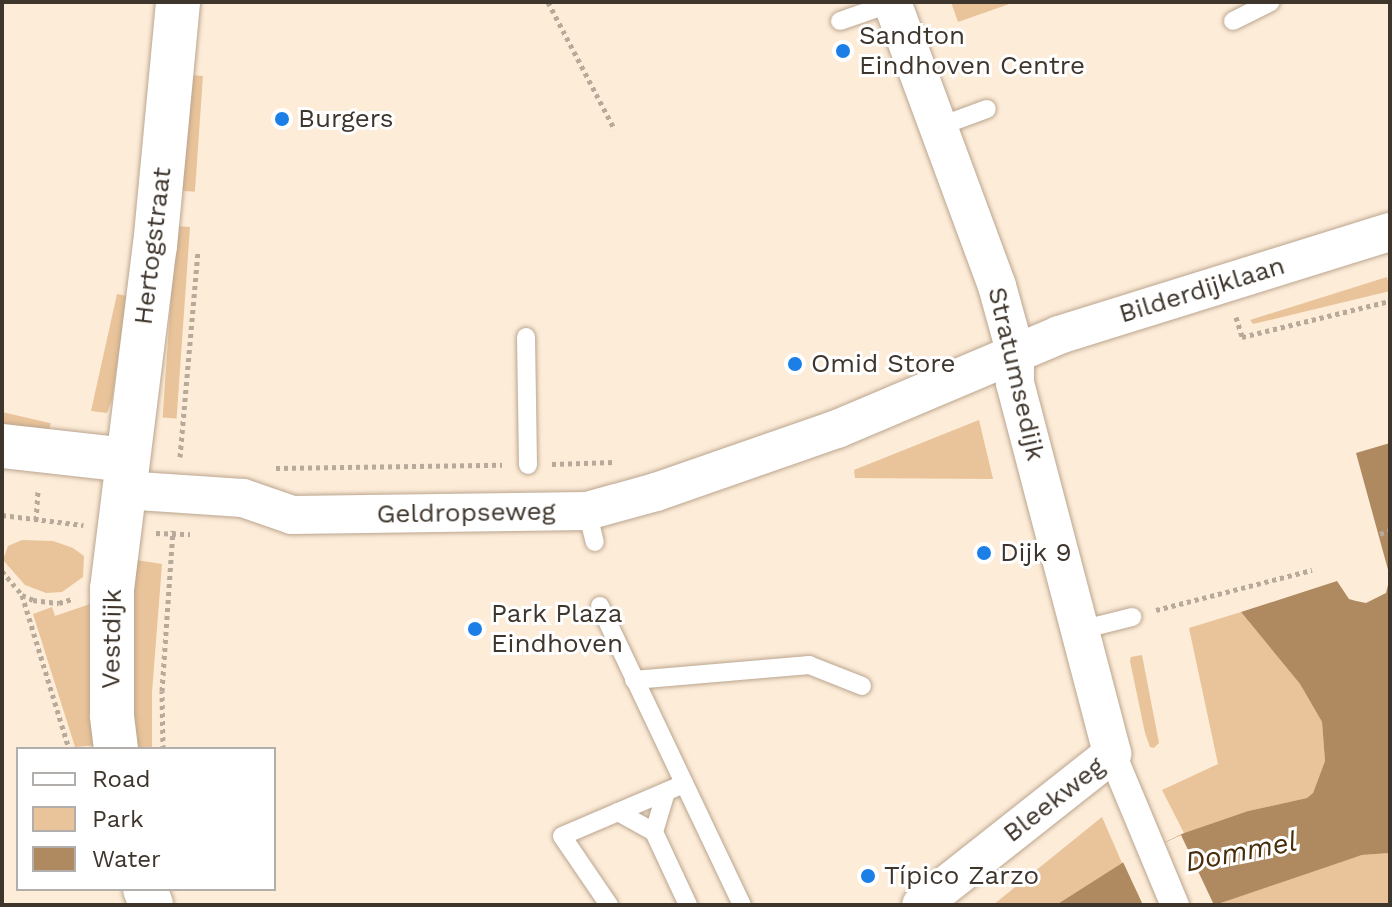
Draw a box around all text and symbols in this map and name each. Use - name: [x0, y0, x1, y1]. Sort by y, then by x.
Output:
- place label: Sandton Eindhoven Centre: [859, 20, 1085, 82]
- marker: Sandton Eindhoven Centre: [834, 42, 852, 60]
- place label: Burgers: [298, 103, 394, 135]
- marker: Burgers: [273, 110, 291, 128]
- street label: Hertogstraat: [128, 165, 178, 327]
- street label: Bilderdijklaan: [1115, 250, 1289, 330]
- street label: Stratumsedijk: [981, 284, 1051, 464]
- place label: Omid Store: [811, 348, 956, 380]
- marker: Omid Store: [786, 355, 804, 373]
- street label: Geldropseweg: [376, 496, 556, 530]
- place label: Dijk 9: [1000, 537, 1072, 569]
- marker: Dijk 9: [975, 544, 993, 562]
- street label: Vestdijk: [96, 589, 128, 689]
- place label: Park Plaza Eindhoven: [491, 598, 623, 660]
- marker: Park Plaza Eindhoven: [466, 620, 484, 638]
- legend: [16, 747, 276, 891]
- street label: Bleekweg: [997, 751, 1111, 849]
- text: Road: [92, 765, 151, 793]
- text: Park: [92, 805, 144, 833]
- water label: Dommel: [1182, 825, 1300, 879]
- text: Water: [92, 845, 161, 873]
- place label: Típico Zarzo: [884, 860, 1039, 892]
- marker: Típico Zarzo: [859, 867, 877, 885]

